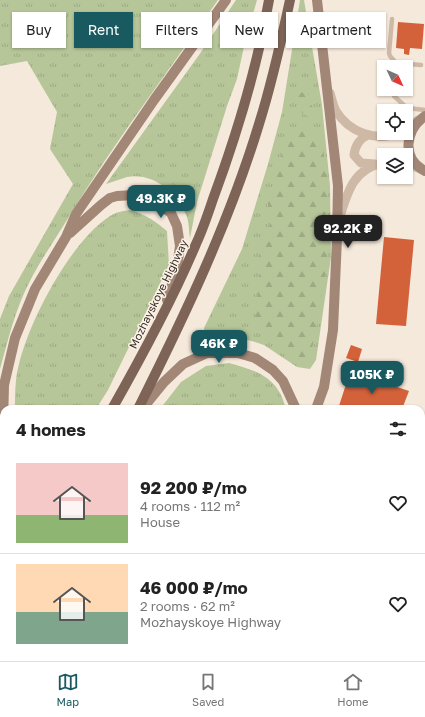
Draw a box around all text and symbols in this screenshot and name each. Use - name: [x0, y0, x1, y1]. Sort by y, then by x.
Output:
- chip: Buy: [12, 12, 66, 48]
- chip: Rent: [74, 12, 133, 48]
- chip: Filters: [141, 12, 212, 48]
- chip: New: [220, 12, 278, 48]
- chip: Apartment: [286, 12, 386, 48]
- north arrow: [377, 60, 413, 96]
- map controls: [377, 60, 413, 184]
- button: locate: [377, 104, 413, 140]
- button: layers: [377, 148, 413, 184]
- pin: 49.3K ₽: [124, 185, 198, 219]
- text: 49.3K ₽: [136, 190, 186, 206]
- pin: 92.2K ₽: [311, 215, 385, 249]
- text: 92.2K ₽: [323, 220, 373, 236]
- street label: Mozhayskoye Highway: [126, 237, 190, 351]
- pin: 46K ₽: [191, 330, 247, 364]
- text: 46K ₽: [200, 335, 238, 351]
- pin: 105K ₽: [339, 361, 405, 395]
- text: 105K ₽: [350, 366, 394, 382]
- icon: filters: [387, 418, 409, 440]
- text: 4 homes: [16, 419, 86, 440]
- text: 92 200 ₽/mo: [140, 477, 247, 498]
- icon: home: [48, 479, 96, 527]
- icon: heart: [387, 492, 409, 514]
- text: 4 rooms · 112 m²: [140, 498, 240, 514]
- text: House: [140, 514, 180, 530]
- text: 46 000 ₽/mo: [140, 577, 248, 598]
- icon: home: [48, 580, 96, 628]
- icon: heart: [387, 593, 409, 615]
- text: 2 rooms · 62 m²: [140, 598, 235, 614]
- text: Mozhayskoye Highway: [140, 614, 281, 630]
- tab: Map: [57, 671, 79, 708]
- tab: Saved: [192, 671, 224, 708]
- tab: Home: [337, 671, 368, 708]

